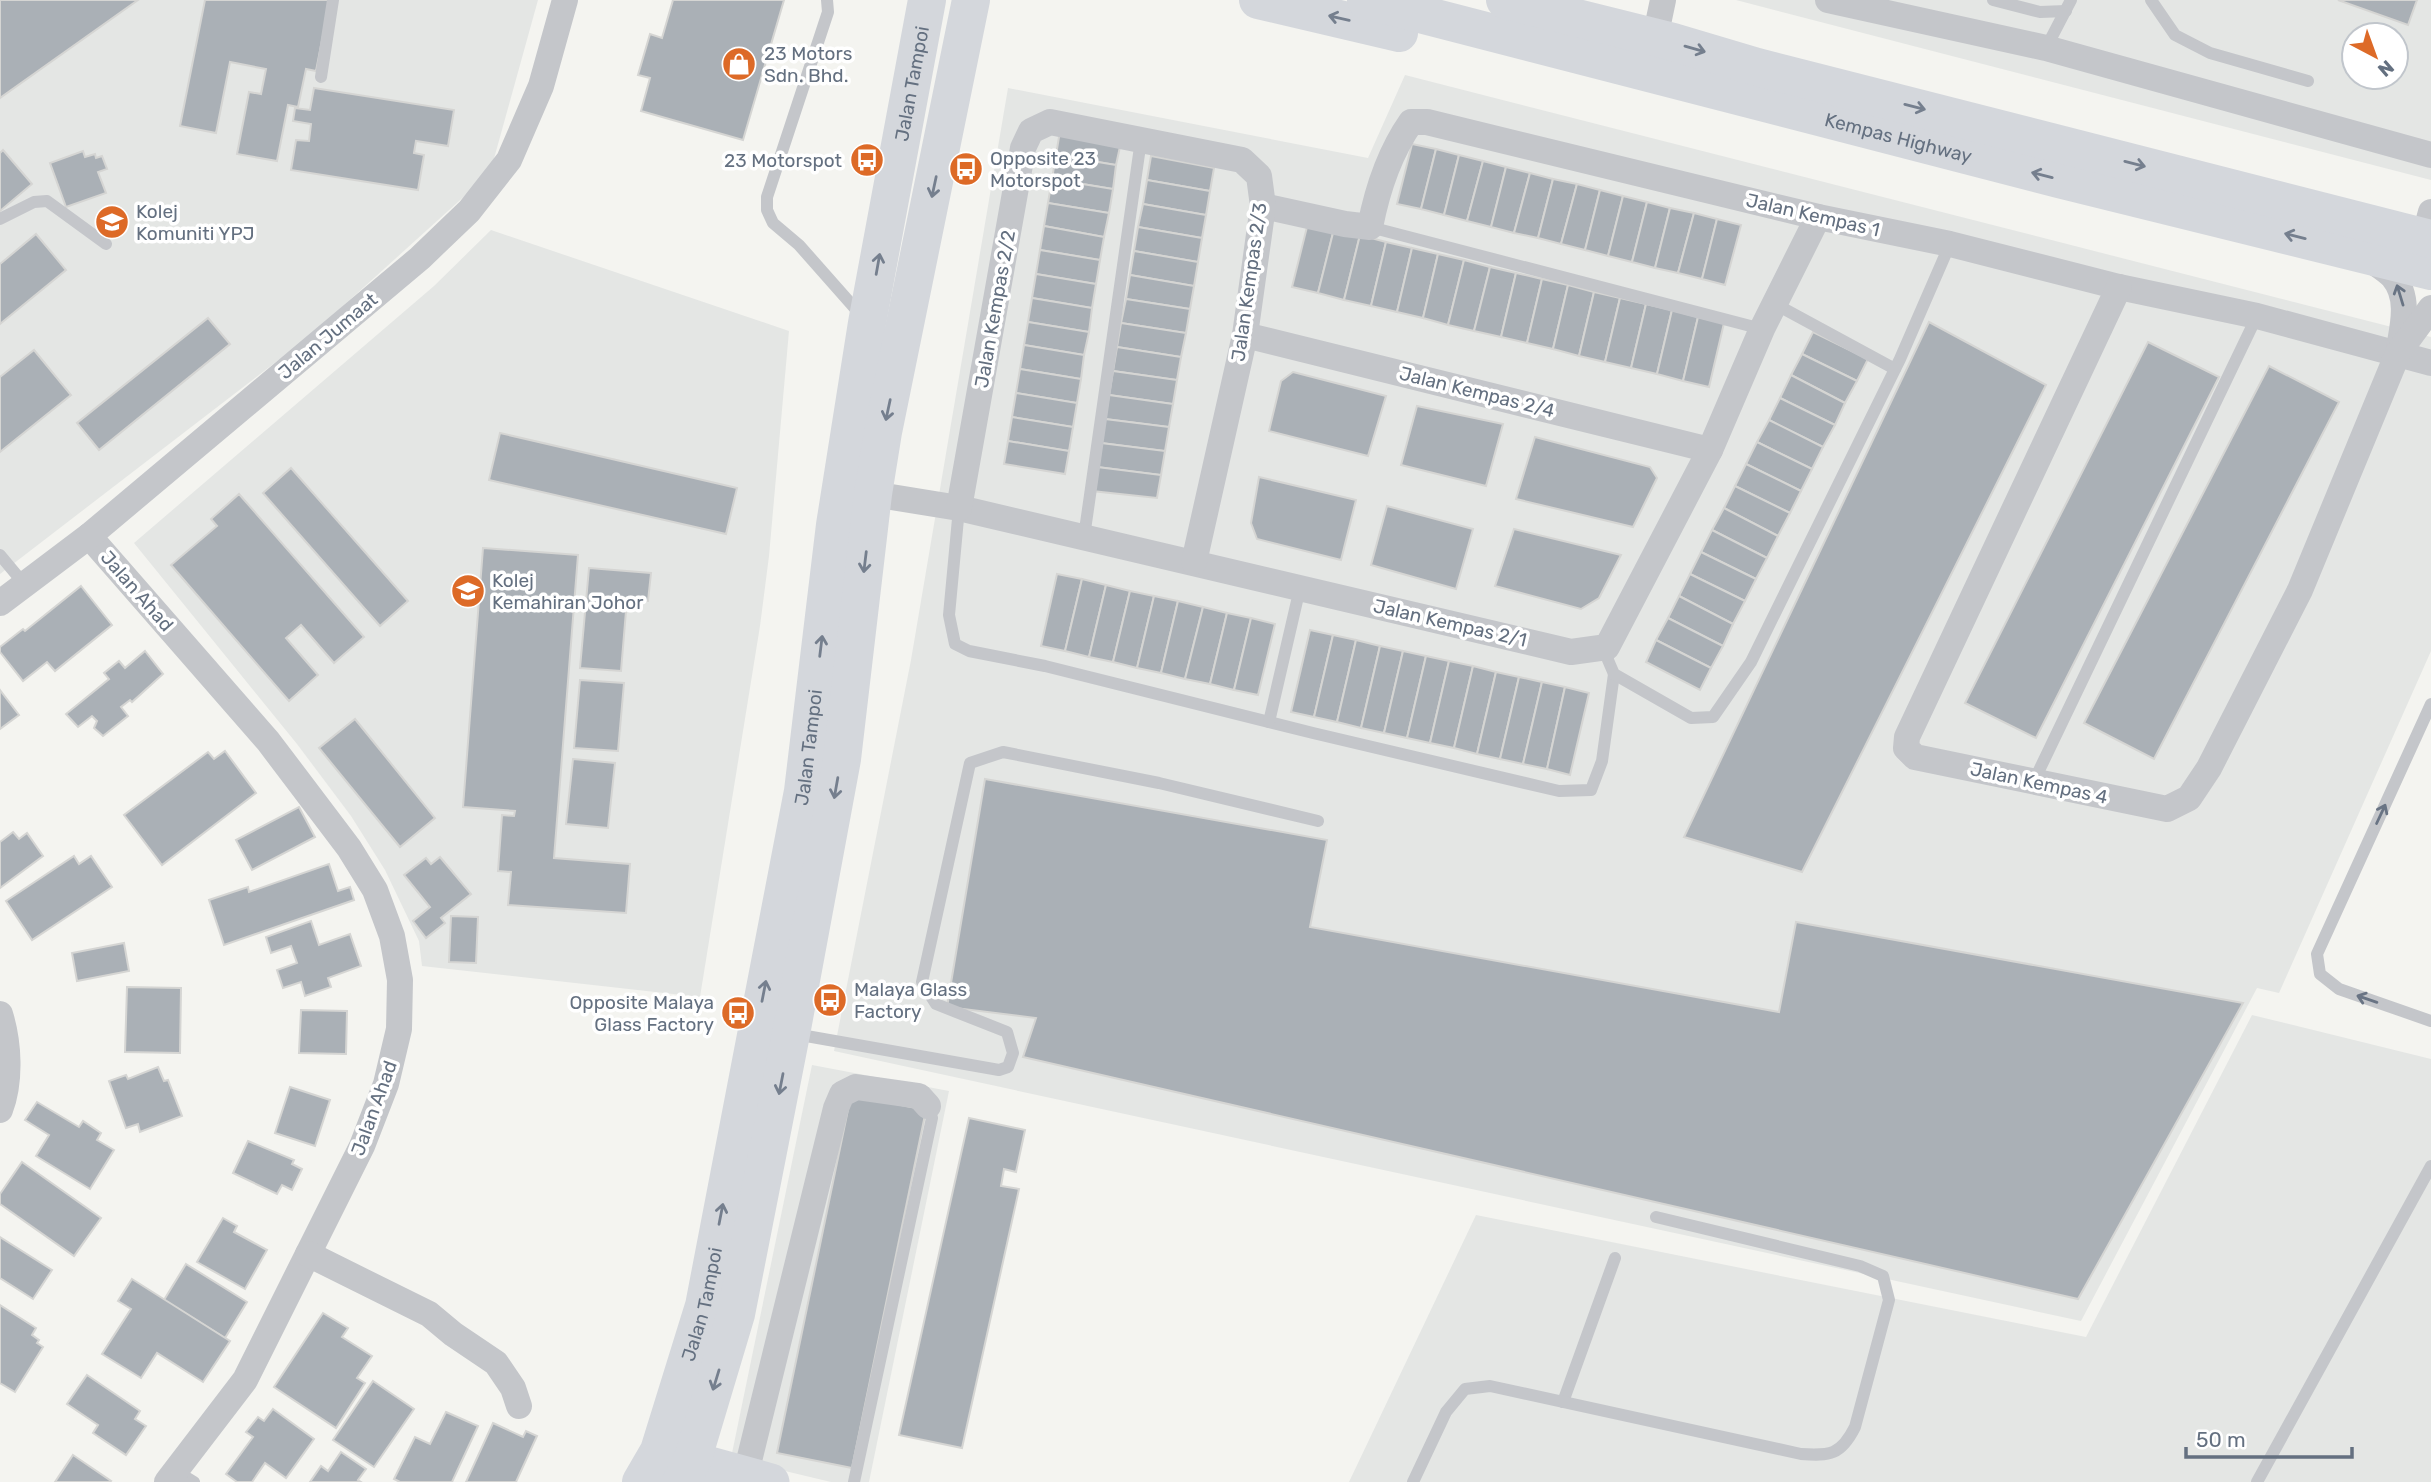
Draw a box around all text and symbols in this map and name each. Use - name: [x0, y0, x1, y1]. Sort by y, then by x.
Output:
- one-way arrow: [1328, 11, 1351, 25]
- north arrow: [2340, 21, 2410, 91]
- street label: Jalan Tampoi: [889, 24, 933, 143]
- place label: 23 Motors Sdn. Bhd.: [764, 42, 852, 87]
- one-way arrow: [1683, 43, 1705, 56]
- shop icon: 23 Motors Sdn. Bhd.: [720, 45, 758, 83]
- text: N: [2373, 55, 2399, 82]
- one-way arrow: [1903, 102, 1925, 115]
- street label: Kempas Highway: [1822, 107, 1975, 168]
- bus stop icon: 23 Motorspot: [848, 141, 886, 179]
- place label: Opposite 23 Motorspot: [990, 147, 1096, 192]
- place label: 23 Motorspot: [724, 149, 843, 172]
- bus stop icon: Opposite 23 Motorspot: [947, 150, 985, 188]
- one-way arrow: [2123, 158, 2146, 171]
- one-way arrow: [2031, 167, 2053, 180]
- one-way arrow: [927, 175, 941, 198]
- street label: Jalan Kempas 1: [1744, 188, 1882, 242]
- place label: Kolej Komuniti YPJ: [136, 200, 255, 245]
- street label: Jalan Kempas 2/3: [1226, 201, 1272, 363]
- school or university icon: Kolej Komuniti YPJ: [93, 203, 131, 241]
- street label: Jalan Kempas 2/2: [970, 228, 1020, 390]
- one-way arrow: [2284, 229, 2307, 242]
- one-way arrow: [872, 253, 885, 276]
- one-way arrow: [2392, 284, 2405, 306]
- street label: Jalan Jumaat: [274, 288, 383, 384]
- street label: Jalan Kempas 2/4: [1397, 362, 1557, 422]
- one-way arrow: [880, 398, 894, 421]
- street label: Jalan Ahad: [96, 546, 178, 636]
- one-way arrow: [858, 550, 871, 573]
- place label: Kolej Kemahiran Johor: [492, 569, 644, 614]
- school or university icon: Kolej Kemahiran Johor: [449, 572, 487, 610]
- street label: Jalan Kempas 2/1: [1371, 594, 1529, 652]
- one-way arrow: [814, 635, 827, 658]
- street label: Jalan Tampoi: [789, 688, 827, 807]
- street label: Jalan Kempas 4: [1968, 757, 2110, 809]
- one-way arrow: [829, 776, 842, 799]
- one-way arrow: [2375, 804, 2388, 825]
- place label: Malaya Glass Factory: [854, 978, 967, 1023]
- one-way arrow: [758, 980, 772, 1003]
- bus stop icon: Malaya Glass Factory: [811, 981, 849, 1019]
- place label: Opposite Malaya Glass Factory: [569, 991, 714, 1036]
- one-way arrow: [2356, 992, 2378, 1004]
- bus stop icon: Opposite Malaya Glass Factory: [719, 994, 757, 1032]
- street label: Jalan Ahad: [346, 1057, 402, 1159]
- one-way arrow: [774, 1072, 788, 1095]
- one-way arrow: [715, 1204, 729, 1226]
- street label: Jalan Tampoi: [676, 1245, 727, 1364]
- one-way arrow: [709, 1368, 722, 1390]
- scale bar: [2186, 1416, 2352, 1460]
- text: 50 m: [2196, 1427, 2246, 1452]

